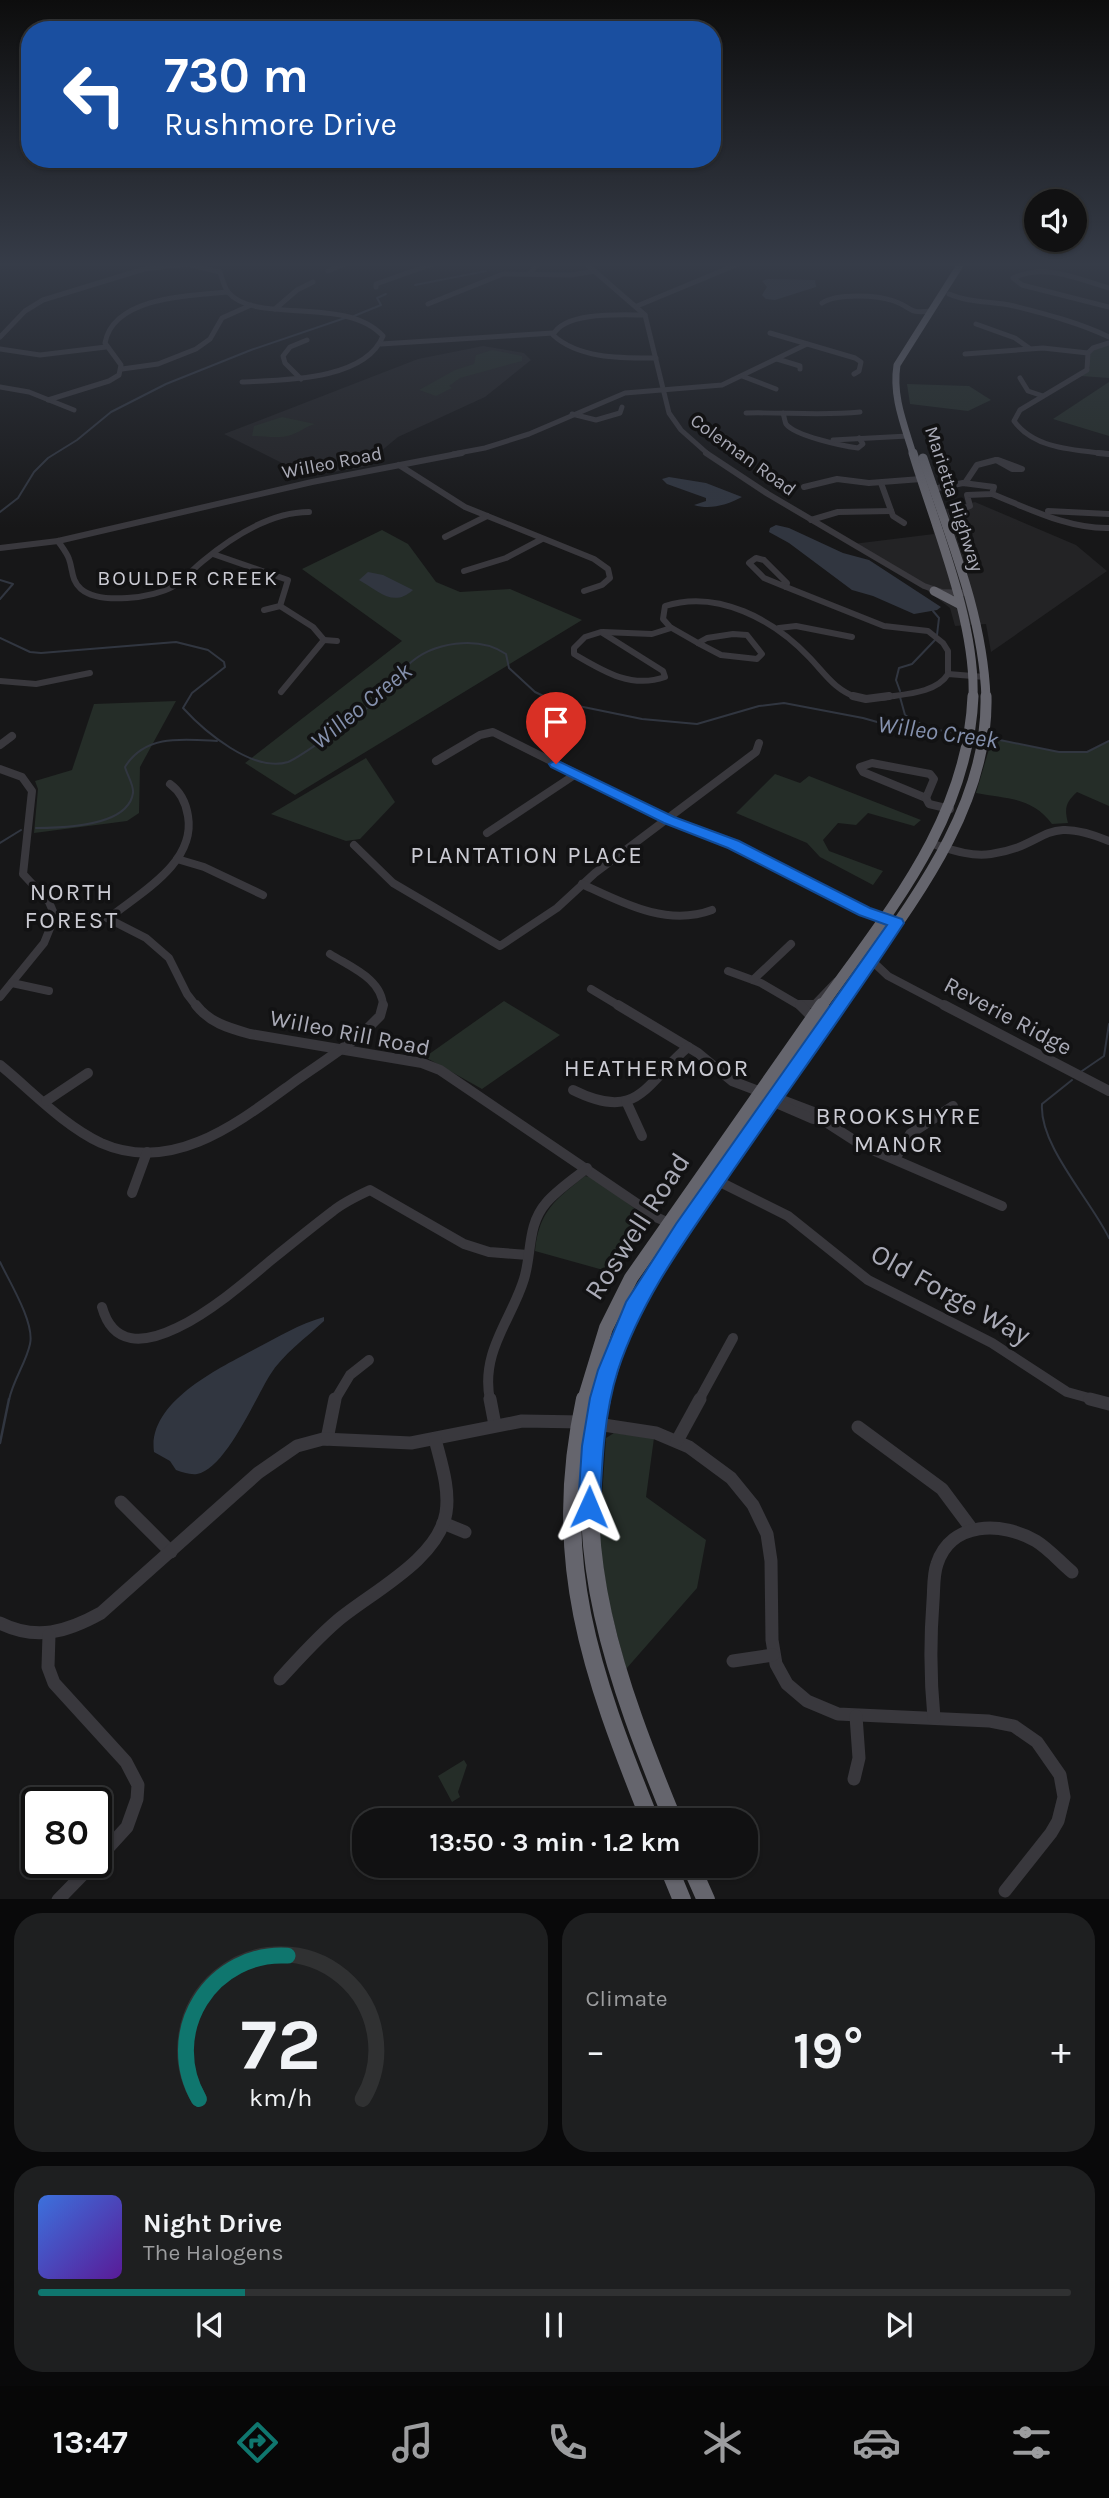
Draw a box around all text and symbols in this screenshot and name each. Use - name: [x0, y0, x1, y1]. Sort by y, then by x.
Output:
- text: 730 m: [164, 47, 309, 104]
- icon: left: [49, 49, 140, 140]
- text: Rushmore Drive: [164, 106, 397, 143]
- map controls: [1024, 189, 1087, 252]
- button: sound: [1024, 189, 1087, 252]
- street label: Coleman Road: [686, 409, 800, 501]
- street label: Marietta Highway: [920, 423, 988, 575]
- street label: Willeo Road: [280, 443, 384, 483]
- district label: BOULDER CREEK: [97, 566, 279, 590]
- water label: Willeo Creek: [305, 656, 418, 755]
- pin: [526, 692, 586, 764]
- icon: arrive: [537, 703, 575, 741]
- water label: Willeo Creek: [876, 710, 1001, 754]
- district label: PLANTATION PLACE: [410, 841, 644, 869]
- district label: NORTH FOREST: [25, 878, 119, 934]
- street label: Reverie Ridge: [939, 971, 1077, 1061]
- street label: Willeo Rill Road: [268, 1004, 432, 1062]
- district label: HEATHERMOOR: [564, 1054, 750, 1082]
- district label: BROOKSHYRE MANOR: [815, 1102, 983, 1158]
- street label: Roswell Road: [577, 1146, 697, 1306]
- street label: Old Forge Way: [865, 1237, 1037, 1351]
- position arrow: [552, 1470, 626, 1544]
- speed limit sign: 80: [21, 1787, 112, 1878]
- text: 13:50 · 3 min · 1.2 km: [430, 1827, 680, 1858]
- text: Climate: [586, 1985, 668, 2012]
- text: 72: [241, 2002, 321, 2087]
- text: 19°: [793, 2020, 863, 2081]
- text: −: [586, 2029, 605, 2074]
- text: +: [1051, 2029, 1071, 2074]
- text: km/h: [249, 2082, 312, 2111]
- text: Night Drive: [143, 2208, 282, 2239]
- text: The Halogens: [143, 2239, 283, 2266]
- icon: previous: [191, 2306, 229, 2344]
- icon: pause: [535, 2306, 573, 2344]
- icon: next: [880, 2306, 918, 2344]
- icon: directions: [233, 2418, 282, 2467]
- icon: music: [388, 2418, 437, 2467]
- icon: phone: [543, 2418, 592, 2467]
- icon: climate: [698, 2418, 747, 2467]
- icon: car: [852, 2418, 901, 2467]
- icon: filters: [1007, 2418, 1056, 2467]
- text: 13:47: [53, 2424, 128, 2461]

